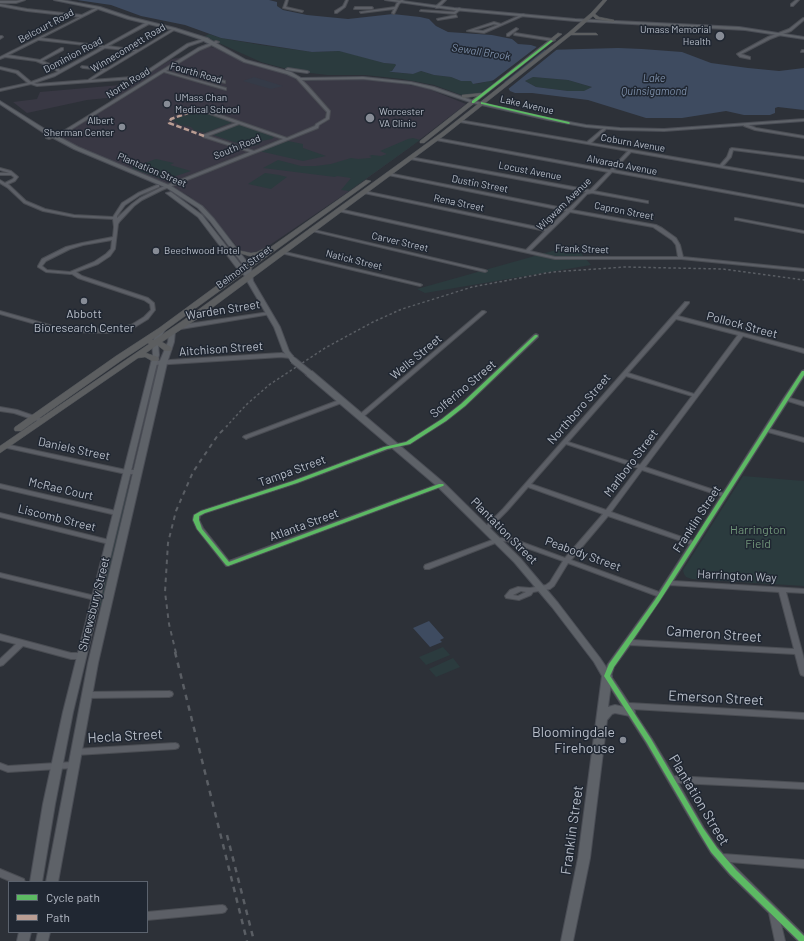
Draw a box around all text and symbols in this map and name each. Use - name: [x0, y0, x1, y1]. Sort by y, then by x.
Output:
- street label: Belcourt Road: [16, 6, 76, 46]
- street label: Winneconnett Road: [88, 21, 168, 75]
- place label: Umass Memorial Health: [640, 24, 711, 48]
- marker: Umass Memorial Health: [714, 30, 726, 42]
- street label: Dominion Road: [41, 34, 105, 76]
- water label: Sewall Brook: [451, 41, 511, 63]
- street label: Fourth Road: [169, 60, 223, 86]
- street label: North Road: [104, 65, 152, 101]
- water label: Lake Quinsigamond: [621, 71, 687, 97]
- place label: UMass Chan Medical School: [175, 92, 240, 116]
- street label: Lake Avenue: [499, 93, 555, 117]
- marker: UMass Chan Medical School: [162, 99, 172, 109]
- place label: Worcester VA Clinic: [379, 106, 424, 130]
- marker: Worcester VA Clinic: [364, 112, 376, 124]
- place label: Albert Sherman Center: [44, 115, 114, 138]
- marker: Albert Sherman Center: [117, 122, 127, 132]
- street label: Coburn Avenue: [600, 131, 666, 155]
- street label: South Road: [212, 132, 262, 162]
- street label: Plantation Street: [116, 150, 188, 190]
- street label: Alvarado Avenue: [586, 152, 658, 178]
- street label: Locust Avenue: [497, 159, 563, 183]
- street label: Dustin Street: [451, 173, 509, 195]
- street label: Wigwam Avenue: [534, 175, 594, 233]
- street label: Rena Street: [433, 192, 485, 214]
- street label: Capron Street: [593, 199, 655, 223]
- street label: Carver Street: [370, 230, 430, 254]
- street label: Frank Street: [555, 242, 609, 256]
- street label: Belmont Street: [214, 243, 274, 291]
- place label: Beechwood Hotel: [164, 245, 240, 257]
- marker: Beechwood Hotel: [151, 246, 161, 256]
- street label: Natick Street: [325, 247, 383, 273]
- marker: Abbott Bioresearch Center: [79, 296, 89, 306]
- street label: Warden Street: [185, 297, 261, 323]
- place label: Abbott Bioresearch Center: [34, 307, 134, 335]
- street label: Pollock Street: [705, 309, 779, 341]
- street label: Wells Street: [387, 331, 445, 383]
- street label: Aitchison Street: [178, 339, 264, 359]
- street label: Solferino Street: [427, 357, 499, 421]
- street label: Northboro Street: [544, 371, 614, 447]
- street label: Marlboro Street: [601, 426, 661, 500]
- street label: Daniels Street: [37, 434, 111, 464]
- street label: Tampa Street: [256, 452, 328, 490]
- street label: McRae Court: [27, 475, 95, 503]
- street label: Franklin Street: [670, 483, 724, 555]
- street label: Plantation Street: [468, 495, 540, 567]
- street label: Liscomb Street: [16, 501, 98, 535]
- street label: Atlanta Street: [267, 506, 341, 544]
- park label: Harrington Field: [730, 523, 786, 551]
- street label: Peabody Street: [543, 534, 623, 574]
- street label: Shrewsbury Street: [75, 555, 113, 653]
- street label: Harrington Way: [697, 567, 777, 585]
- street label: Cameron Street: [666, 622, 762, 646]
- street label: Emerson Street: [668, 687, 764, 709]
- place label: Bloomingdale Firehouse: [532, 724, 615, 756]
- street label: Hecla Street: [87, 726, 163, 746]
- marker: Bloomingdale Firehouse: [618, 735, 628, 745]
- street label: Plantation Street: [665, 751, 733, 849]
- street label: Franklin Street: [557, 784, 587, 876]
- legend: [8, 881, 148, 933]
- text: Cycle path: [46, 890, 100, 904]
- text: Path: [46, 910, 70, 924]

